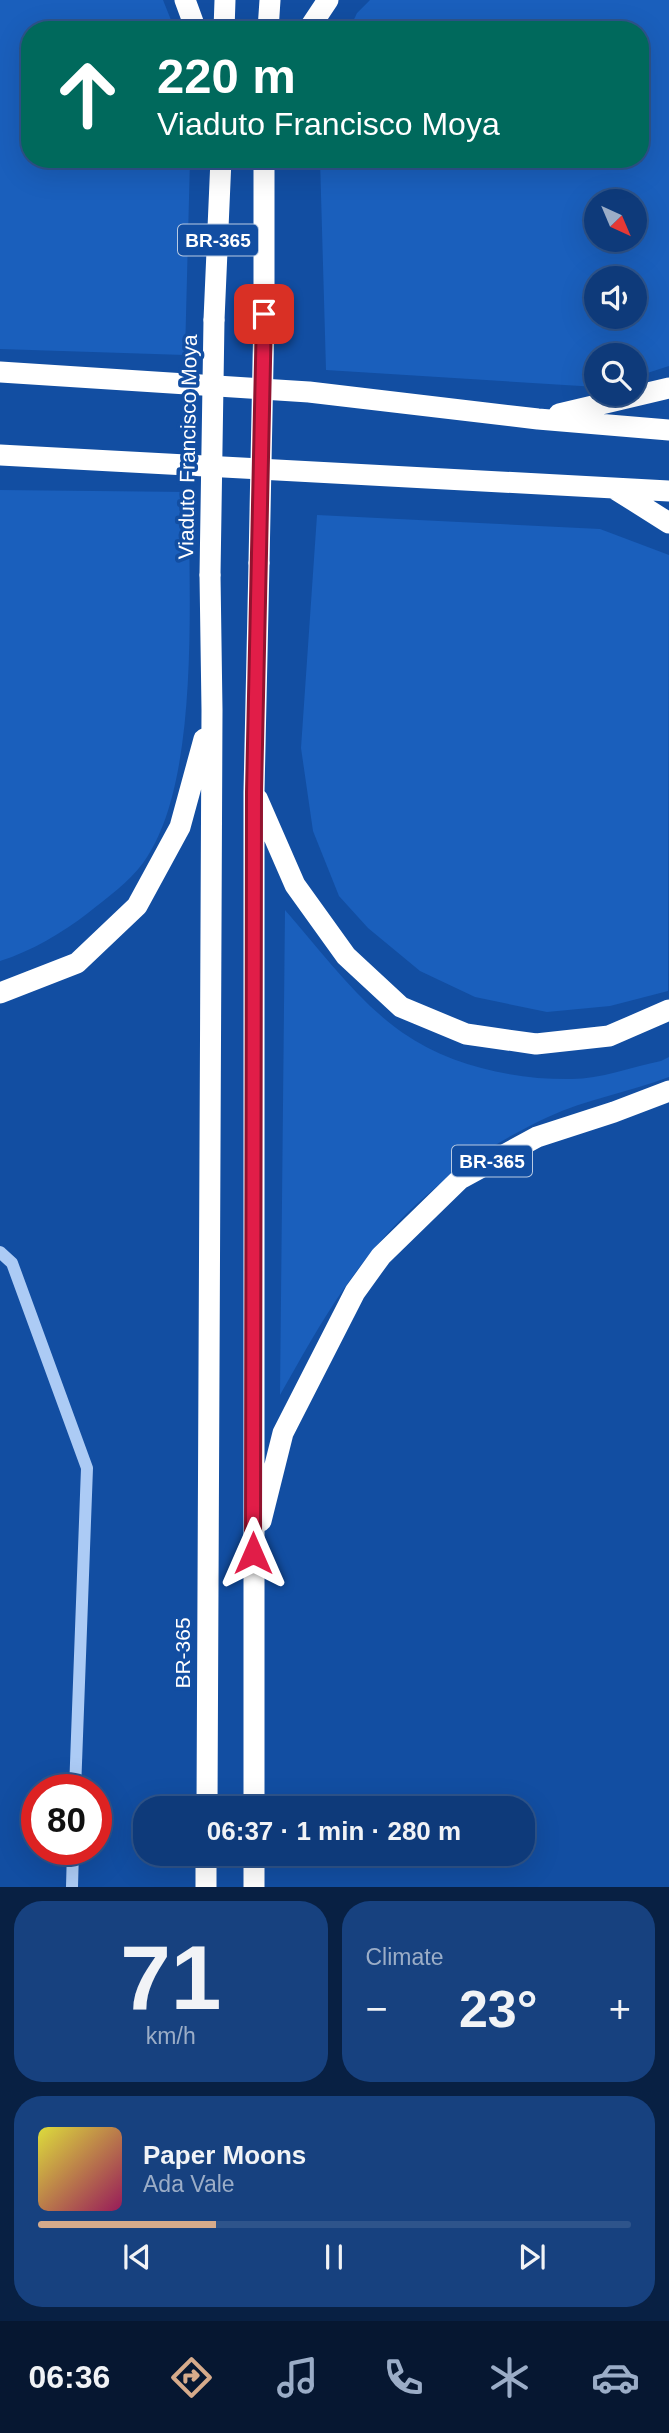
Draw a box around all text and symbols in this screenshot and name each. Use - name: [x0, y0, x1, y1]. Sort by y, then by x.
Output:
- icon: ahead: [42, 49, 133, 140]
- text: 220 m: [157, 49, 296, 103]
- text: Viaduto Francisco Moya: [157, 106, 500, 142]
- north arrow: [584, 189, 648, 252]
- map controls: [584, 189, 647, 406]
- road number: BR-365: [178, 224, 258, 256]
- button: sound: [584, 266, 647, 329]
- pin: [234, 284, 294, 344]
- icon: arrive: [245, 295, 283, 333]
- street label: Viaduto Francisco Moya: [174, 334, 201, 560]
- button: search: [584, 343, 647, 406]
- road number: BR-365: [452, 1146, 532, 1176]
- position arrow: [216, 1516, 290, 1590]
- street label: BR-365: [171, 1617, 194, 1689]
- speed limit sign: 80: [21, 1774, 112, 1865]
- text: 06:37 · 1 min · 280 m: [207, 1816, 461, 1846]
- text: 71: [120, 1927, 221, 2028]
- text: Climate: [366, 1944, 443, 1970]
- text: 23°: [459, 1980, 538, 2038]
- text: −: [366, 1988, 388, 2030]
- text: +: [609, 1988, 631, 2030]
- text: km/h: [146, 2023, 196, 2049]
- text: Paper Moons: [143, 2140, 306, 2170]
- text: Ada Vale: [143, 2171, 235, 2197]
- icon: previous: [118, 2238, 156, 2276]
- icon: pause: [315, 2238, 353, 2276]
- icon: next: [513, 2238, 551, 2276]
- icon: directions: [167, 2353, 216, 2402]
- icon: music: [273, 2353, 322, 2402]
- icon: phone: [379, 2353, 428, 2402]
- icon: climate: [485, 2353, 534, 2402]
- icon: car: [591, 2353, 640, 2402]
- text: 06:36: [29, 2359, 110, 2395]

